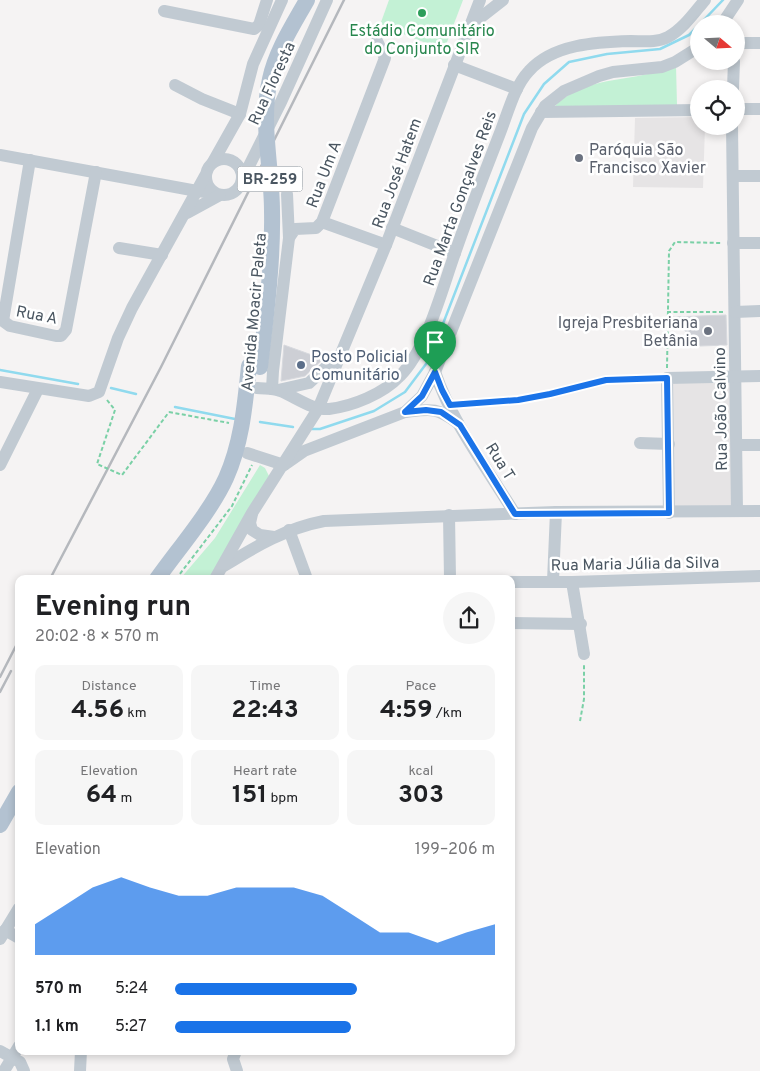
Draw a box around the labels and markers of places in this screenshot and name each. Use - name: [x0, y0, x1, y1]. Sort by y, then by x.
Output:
- marker: Estádio Comunitário do Conjunto SIR: [416, 7, 428, 19]
- place label: Estádio Comunitário do Conjunto SIR: [349, 22, 495, 60]
- place label: Paróquia São Francisco Xavier: [589, 141, 706, 179]
- marker: Paróquia São Francisco Xavier: [573, 152, 585, 164]
- place label: Igreja Presbiteriana Betânia: [558, 314, 698, 352]
- pin: [414, 321, 456, 372]
- marker: Igreja Presbiteriana Betânia: [702, 325, 714, 337]
- place label: Posto Policial Comunitário: [311, 348, 408, 386]
- marker: Posto Policial Comunitário: [295, 359, 307, 371]

